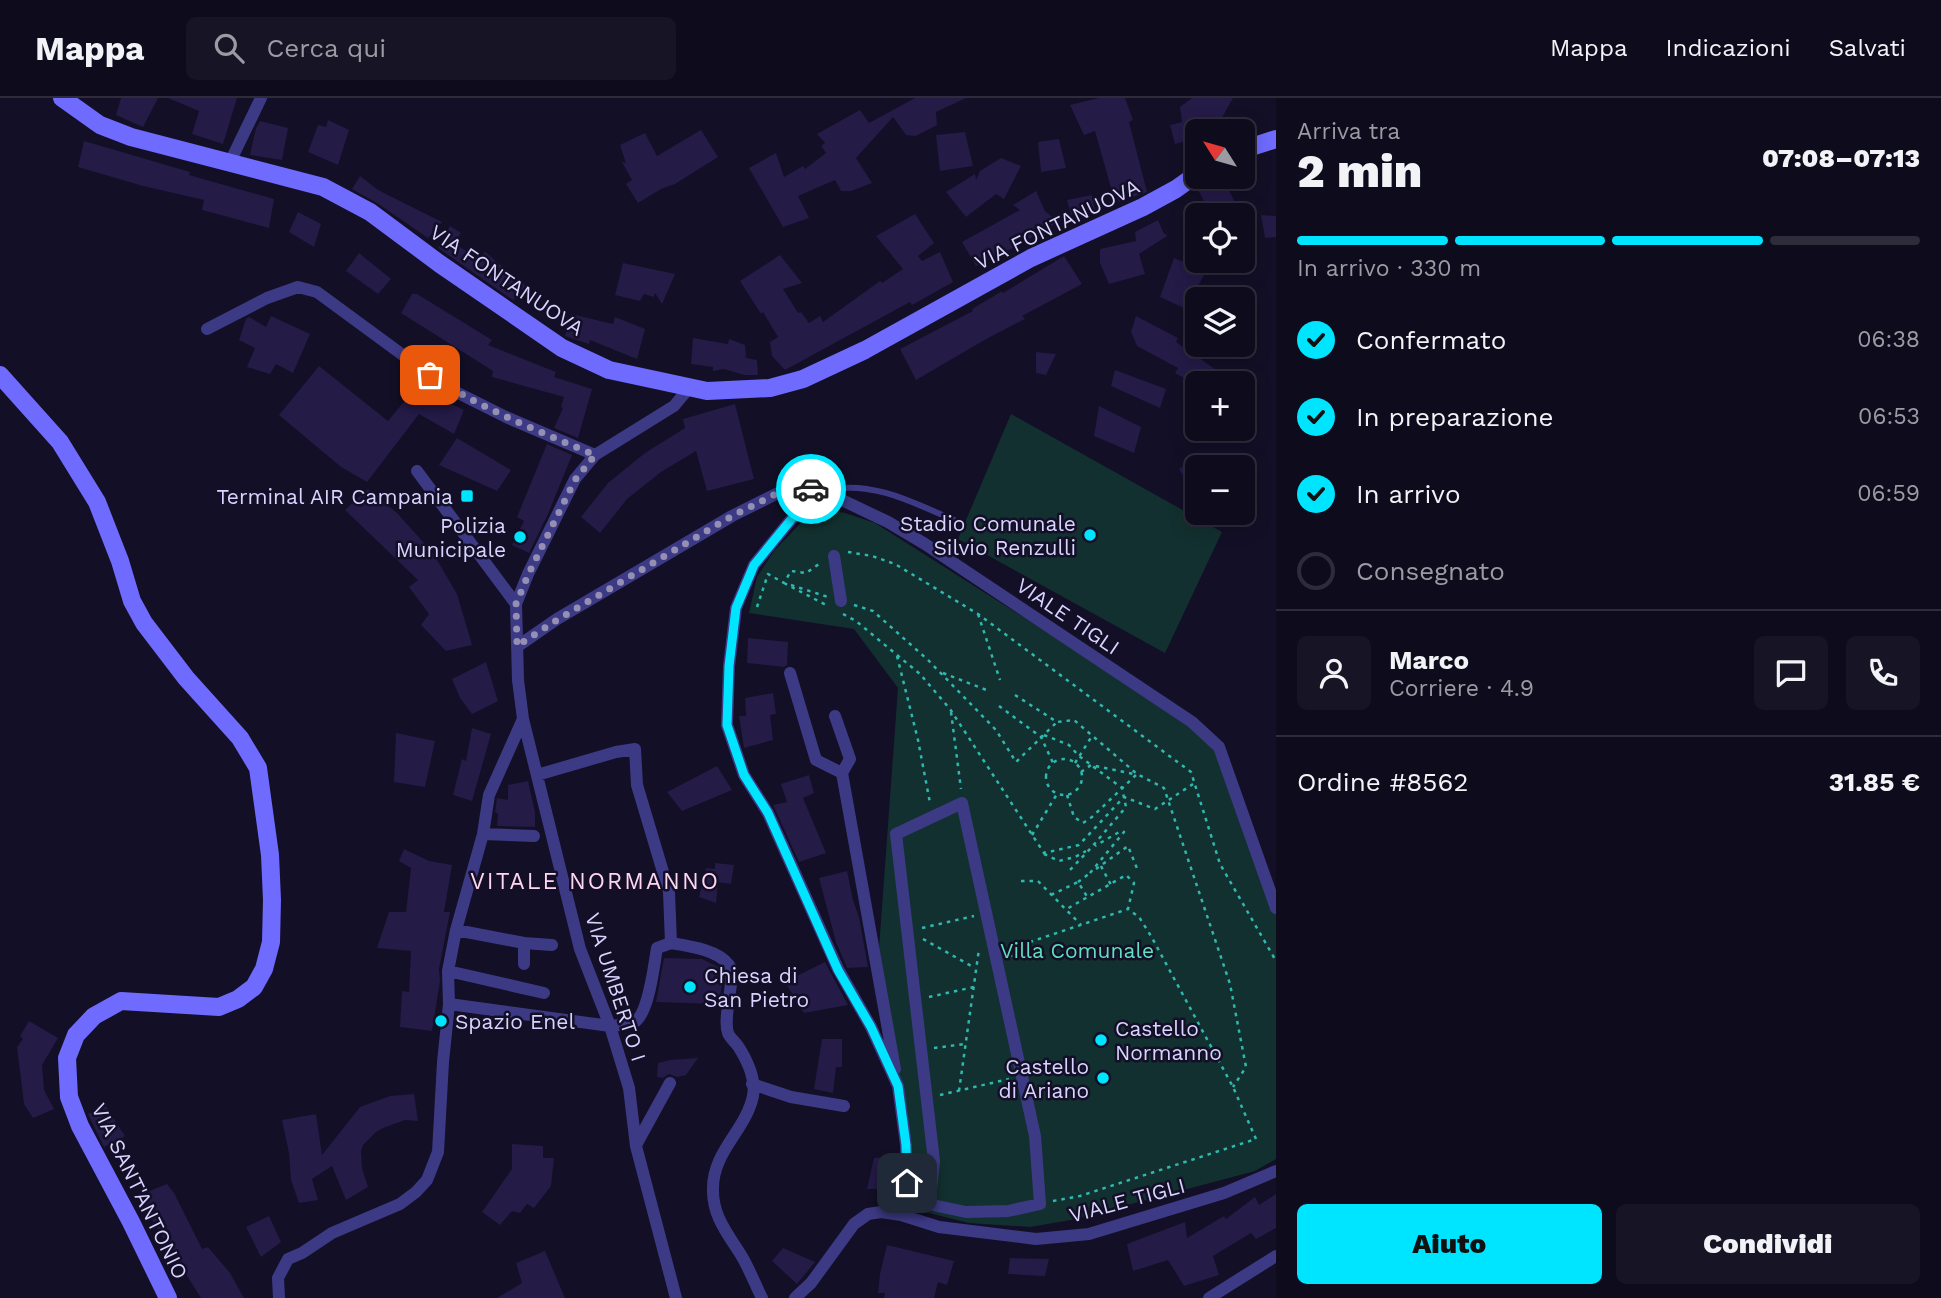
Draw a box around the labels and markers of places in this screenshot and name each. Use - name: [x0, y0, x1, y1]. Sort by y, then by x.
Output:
- pin: [400, 345, 460, 405]
- place label: Terminal AIR Campania: [216, 484, 453, 509]
- marker: Terminal AIR Campania: [459, 488, 475, 504]
- place label: Stadio Comunale Silvio Renzulli: [900, 511, 1076, 560]
- place label: Polizia Municipale: [396, 513, 506, 562]
- marker: Stadio Comunale Silvio Renzulli: [1082, 527, 1098, 543]
- marker: Polizia Municipale: [512, 529, 528, 545]
- place label: Chiesa di San Pietro: [704, 963, 809, 1012]
- marker: Chiesa di San Pietro: [682, 979, 698, 995]
- place label: Spazio Enel: [455, 1009, 575, 1034]
- marker: Spazio Enel: [433, 1013, 449, 1029]
- place label: Castello Normanno: [1115, 1016, 1222, 1065]
- marker: Castello Normanno: [1093, 1032, 1109, 1048]
- place label: Castello di Ariano: [998, 1054, 1089, 1103]
- marker: Castello di Ariano: [1095, 1070, 1111, 1086]
- pin: [877, 1153, 937, 1213]

